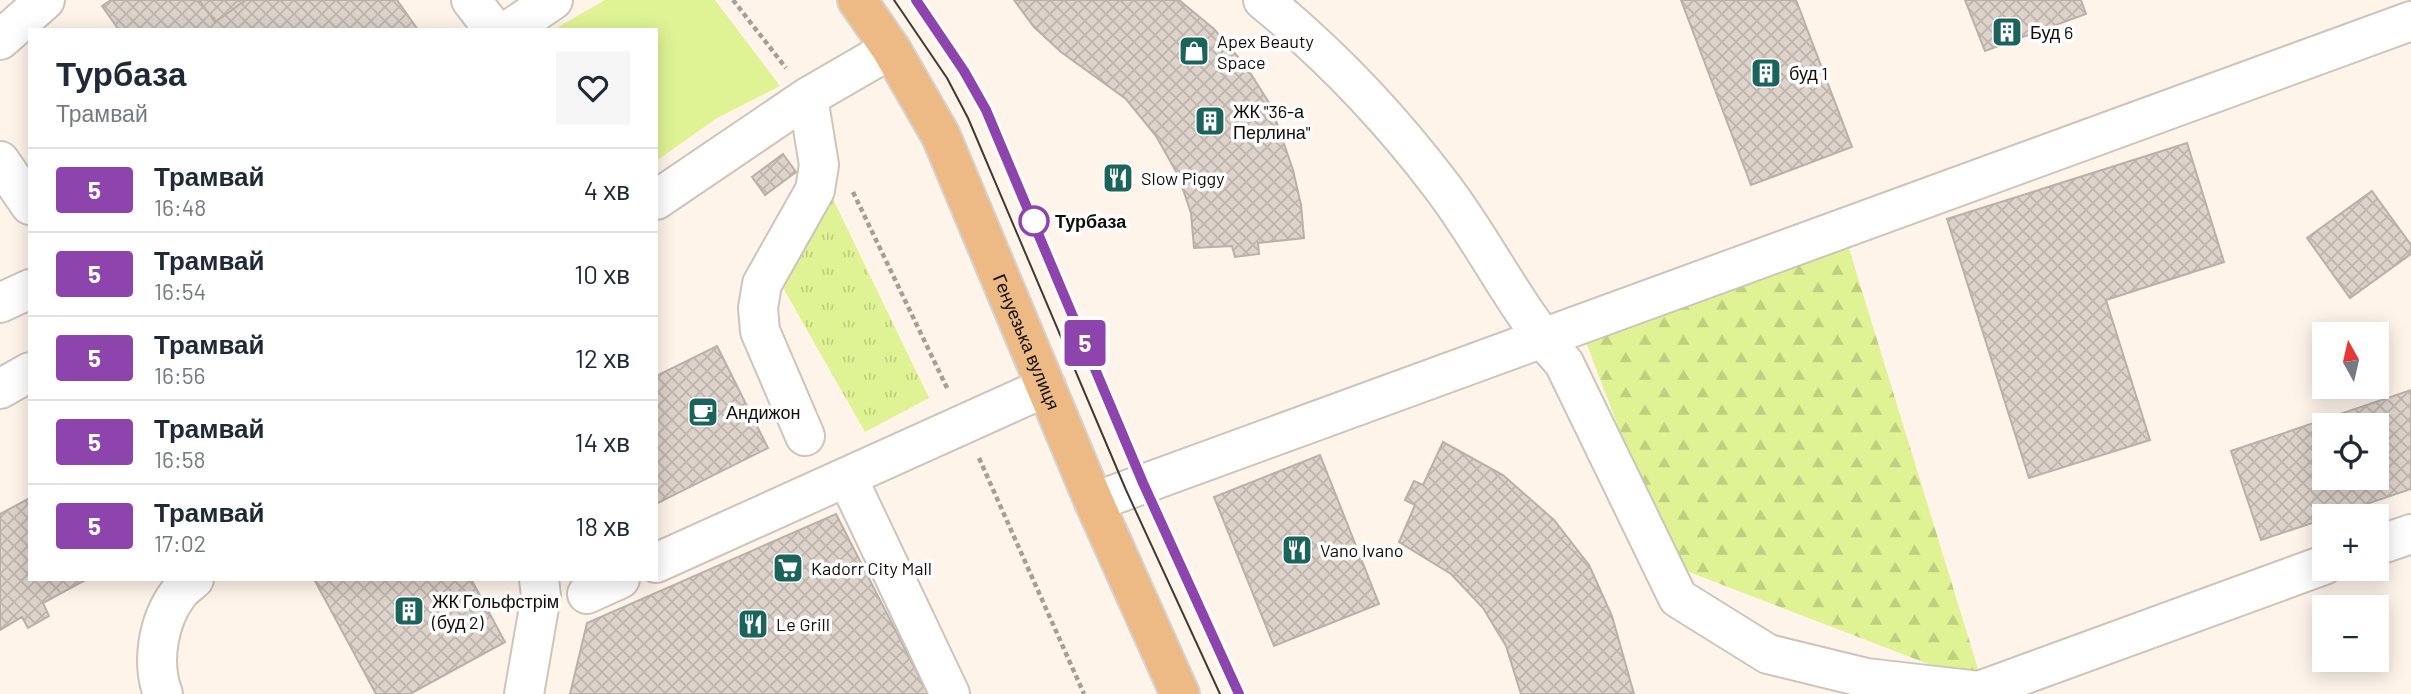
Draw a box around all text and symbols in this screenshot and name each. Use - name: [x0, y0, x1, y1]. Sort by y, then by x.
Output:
- building icon: Буд 6: [1990, 15, 2024, 49]
- place label: Буд 6: [2030, 21, 2073, 43]
- place label: Apex Beauty Space: [1217, 30, 1314, 73]
- shop icon: Apex Beauty Space: [1177, 34, 1211, 68]
- button: heart: [556, 51, 630, 125]
- text: Турбаза: [56, 53, 186, 93]
- building icon: буд 1: [1749, 56, 1783, 90]
- place label: буд 1: [1789, 62, 1828, 84]
- text: Трамвай: [56, 99, 148, 127]
- place label: ЖК "36-а Перлина": [1233, 100, 1311, 143]
- building icon: ЖК "36-а Перлина": [1193, 104, 1227, 138]
- text: Трамвай: [154, 160, 265, 191]
- restaurant icon: Slow Piggy: [1101, 161, 1135, 195]
- place label: Slow Piggy: [1141, 167, 1224, 189]
- text: 4 хв: [584, 174, 630, 205]
- text: 5: [88, 175, 101, 204]
- text: 16:48: [154, 193, 206, 221]
- marker: Турбаза: [1019, 206, 1049, 236]
- place label: Турбаза: [1055, 210, 1127, 232]
- text: Трамвай: [154, 244, 265, 275]
- text: 10 хв: [574, 258, 630, 289]
- text: 5: [88, 259, 101, 288]
- street label: Генуезька вулиця: [989, 271, 1065, 413]
- text: 16:54: [154, 277, 206, 305]
- line badge: 5: [1062, 320, 1108, 366]
- north arrow: [2312, 322, 2389, 399]
- map controls: [2312, 322, 2389, 672]
- text: Трамвай: [154, 328, 265, 359]
- text: 5: [1079, 328, 1091, 357]
- text: 12 хв: [575, 342, 630, 373]
- text: 5: [88, 343, 101, 372]
- text: 16:56: [154, 361, 205, 389]
- cafe icon: Андижон: [686, 395, 720, 429]
- place label: Андижон: [726, 401, 801, 423]
- text: Трамвай: [154, 412, 265, 443]
- button: locate: [2312, 413, 2389, 490]
- text: 14 хв: [575, 426, 630, 457]
- text: 5: [88, 427, 101, 456]
- text: 16:58: [154, 445, 206, 473]
- text: Трамвай: [154, 496, 265, 527]
- button: +: [2312, 504, 2389, 581]
- text: 18 хв: [575, 510, 630, 541]
- text: 5: [88, 511, 101, 540]
- text: 17:02: [154, 529, 206, 557]
- restaurant icon: Vano Ivano: [1280, 533, 1314, 567]
- place label: Vano Ivano: [1320, 539, 1404, 561]
- supermarket icon: Kadorr City Mall: [771, 551, 805, 585]
- place label: Kadorr City Mall: [811, 557, 932, 579]
- place label: ЖК Гольфстрім (буд 2): [431, 590, 559, 633]
- building icon: ЖК Гольфстрім (буд 2): [392, 594, 426, 628]
- button: −: [2312, 595, 2389, 672]
- restaurant icon: Le Grill: [736, 607, 770, 641]
- place label: Le Grill: [776, 613, 830, 635]

